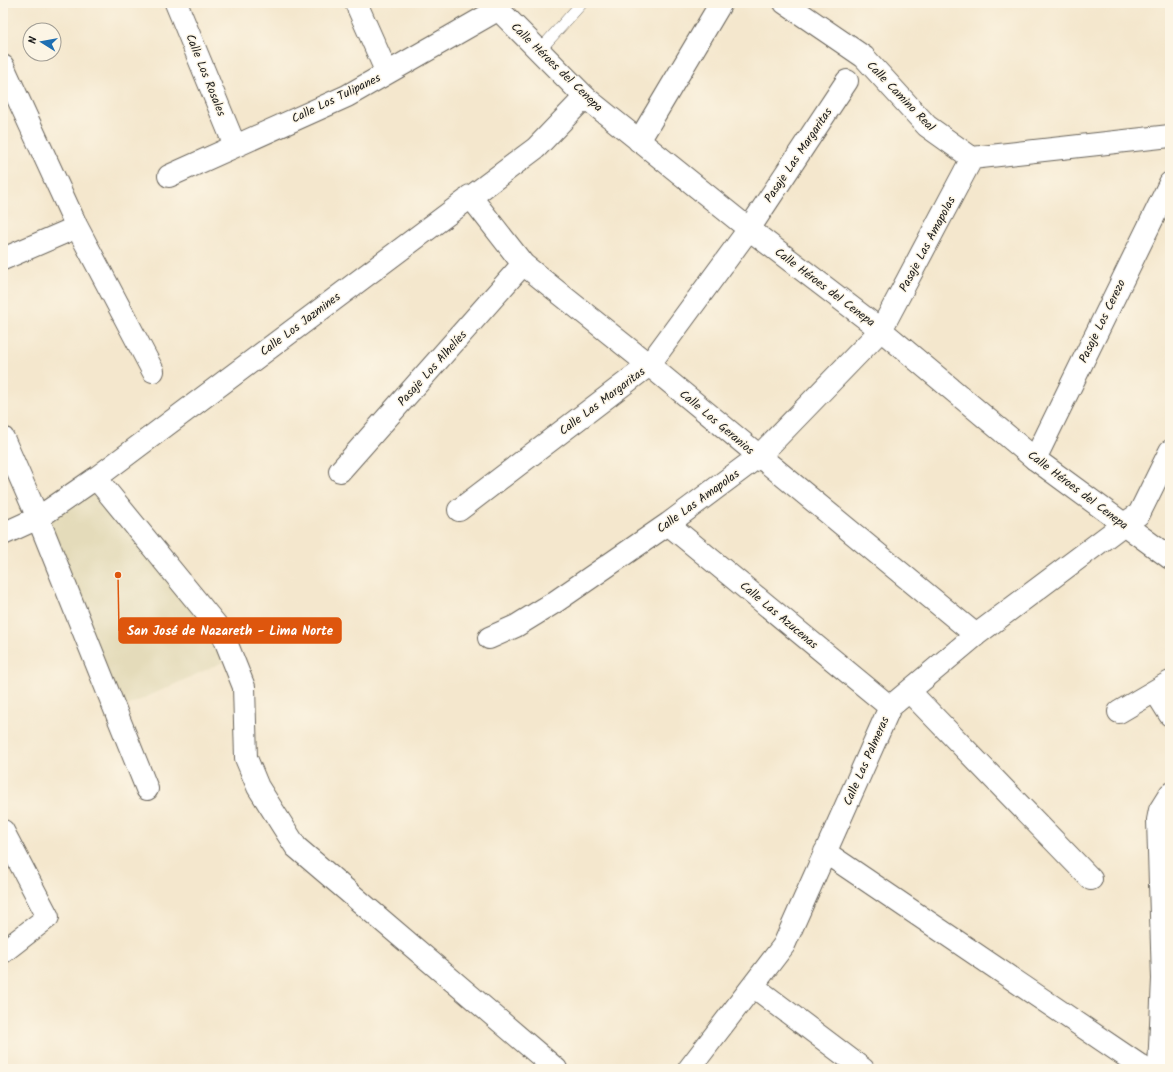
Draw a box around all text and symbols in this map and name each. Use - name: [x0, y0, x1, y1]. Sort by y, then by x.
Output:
- street label: Calle Héroes del Cenepa: [506, 18, 607, 117]
- north arrow: [22, 22, 62, 62]
- street label: Calle Los Rosales: [180, 31, 231, 119]
- text: N: [24, 35, 43, 45]
- street label: Calle Camino Real: [862, 57, 939, 136]
- street label: Calle Los Tulipanes: [288, 69, 384, 128]
- street label: Pasaje Las Margaritas: [760, 104, 837, 207]
- street label: Pasaje Las Amapolas: [894, 193, 961, 295]
- street label: Calle Héroes del Cenepa: [770, 243, 879, 332]
- street label: Pasaje Los Cerezo: [1074, 276, 1131, 366]
- street label: Calle Los Jazmines: [256, 288, 345, 361]
- street label: Pasaje Los Alhelíes: [393, 326, 472, 411]
- street label: Calle Las Margaritas: [555, 363, 649, 440]
- street label: Calle Los Geranios: [675, 385, 758, 460]
- street label: Calle Héroes del Cenepa: [1023, 446, 1132, 535]
- street label: Calle Las Amapolas: [653, 465, 744, 538]
- street label: Calle Las Azucenas: [735, 577, 822, 654]
- callout: San José de Nazareth - Lima Norte: [119, 618, 341, 643]
- text: San José de Nazareth - Lima Norte: [127, 621, 334, 642]
- street label: Calle Las Palmeras: [838, 714, 895, 809]

